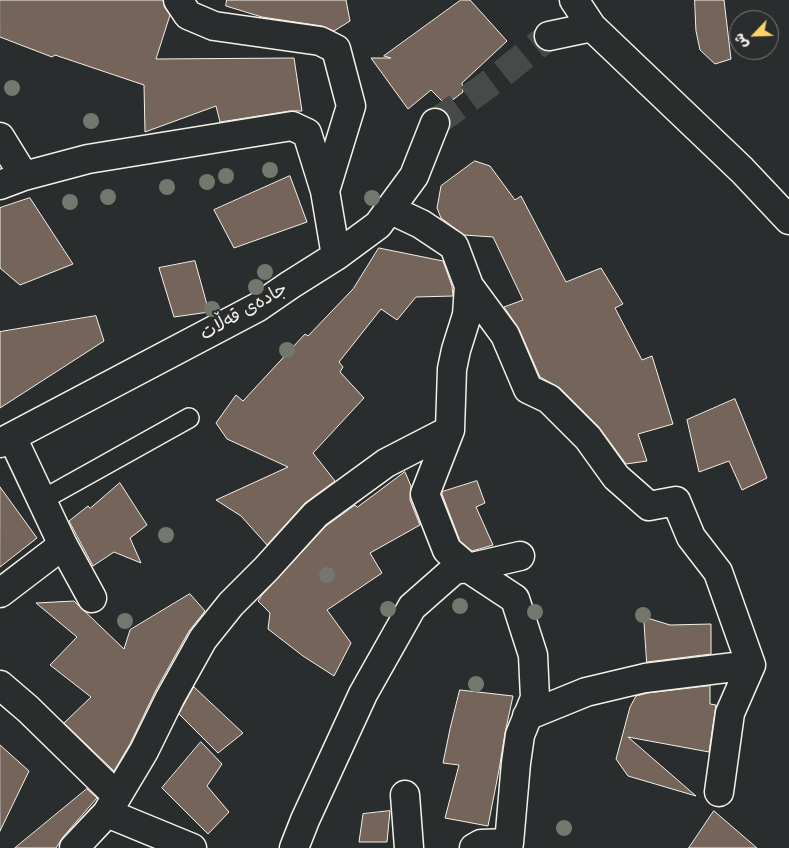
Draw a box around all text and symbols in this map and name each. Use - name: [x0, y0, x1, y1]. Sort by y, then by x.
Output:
- north arrow: [729, 10, 779, 60]
- text: ش: [730, 30, 752, 51]
- street label: جادەی قەڵات: [197, 278, 291, 346]

